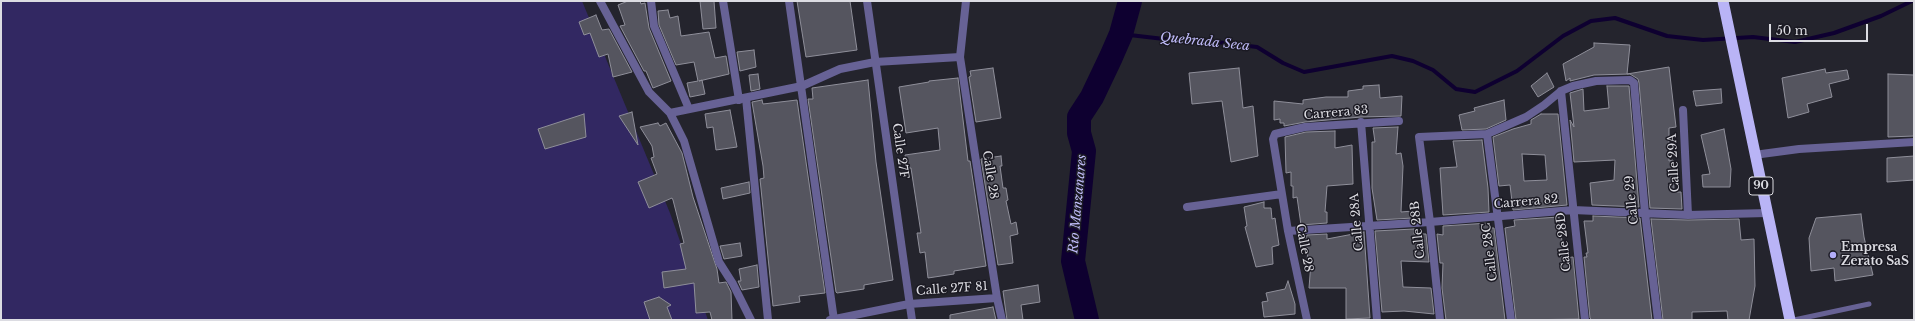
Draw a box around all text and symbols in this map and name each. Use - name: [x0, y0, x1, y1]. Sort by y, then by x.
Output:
- scale bar: [1771, 16, 1870, 42]
- text: 50 m: [1776, 23, 1808, 38]
- water label: Quebrada Seca: [1159, 30, 1251, 54]
- street label: Carrera 83: [1303, 103, 1369, 123]
- street label: Calle 27F: [889, 122, 911, 180]
- street label: Calle 29A: [1665, 133, 1683, 193]
- street label: Calle 28: [979, 150, 1001, 200]
- water label: Río Manzanares: [1066, 154, 1090, 254]
- street label: Calle 29: [1622, 175, 1642, 225]
- road number: 90: [1749, 177, 1773, 195]
- street label: Calle 28A: [1347, 192, 1367, 252]
- street label: Carrera 82: [1493, 192, 1559, 212]
- street label: Calle 28B: [1408, 200, 1428, 260]
- street label: Calle 28D: [1554, 212, 1574, 272]
- street label: Calle 28C: [1479, 222, 1501, 282]
- street label: Calle 28: [1292, 223, 1316, 273]
- place label: Empresa Zerato SaS: [1841, 241, 1909, 269]
- marker: Empresa Zerato SaS: [1828, 250, 1838, 260]
- street label: Calle 27F 81: [916, 279, 988, 299]

